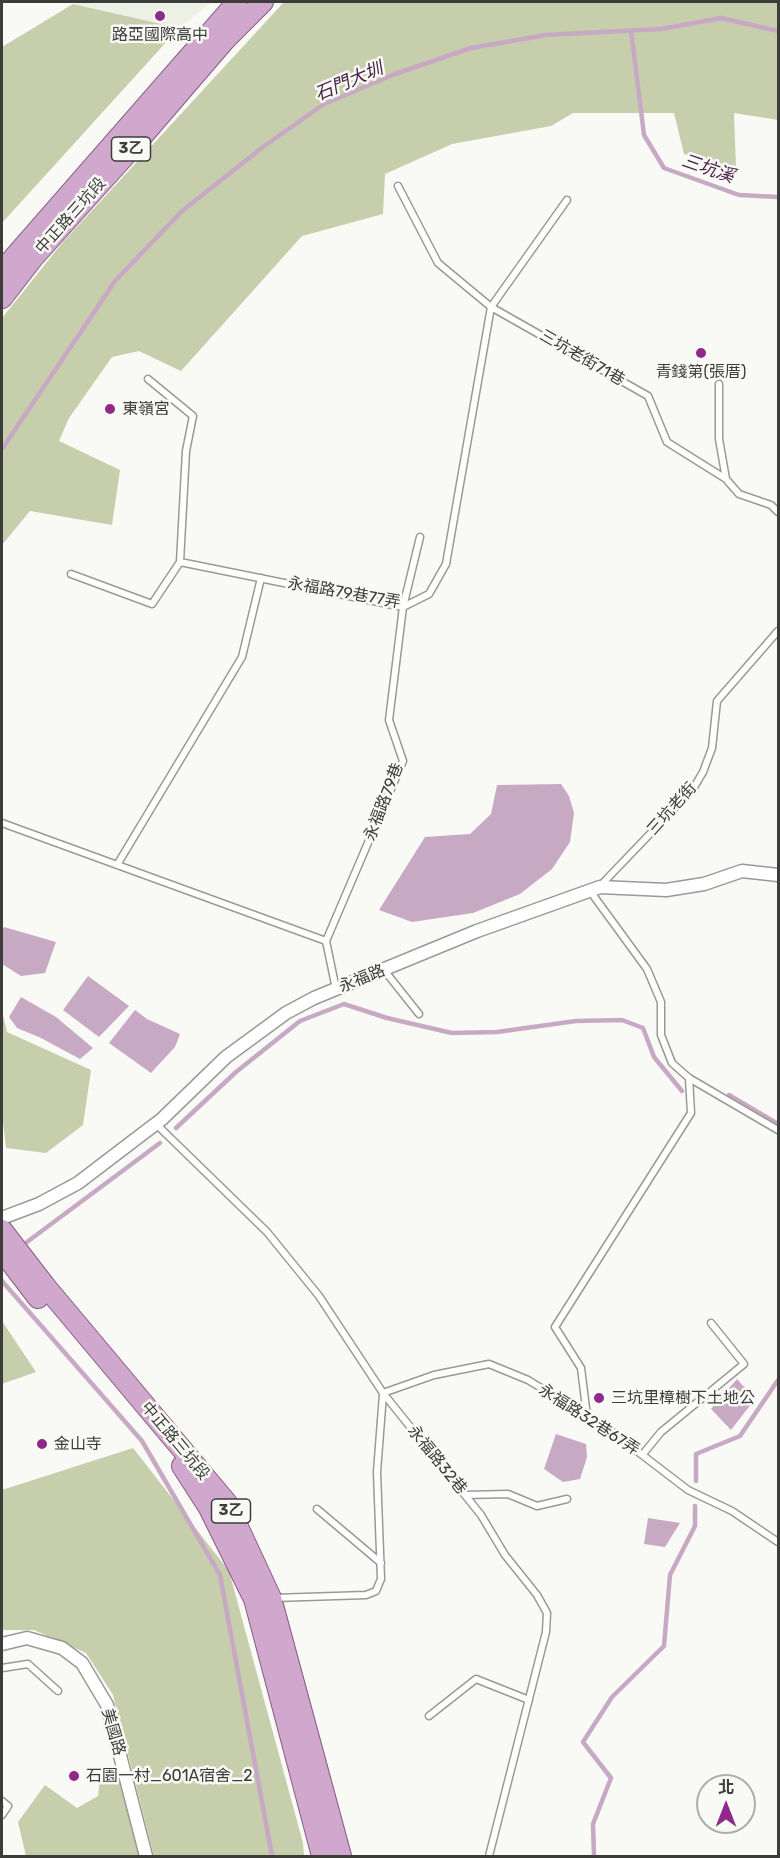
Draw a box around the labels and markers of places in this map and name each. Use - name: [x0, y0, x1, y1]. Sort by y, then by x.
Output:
- marker: 路亞國際高中: [153, 9, 167, 23]
- place label: 路亞國際高中: [112, 25, 208, 45]
- marker: 青錢第(張厝): [694, 346, 708, 360]
- place label: 青錢第(張厝): [656, 362, 746, 382]
- place label: 東嶺宮: [122, 399, 170, 419]
- marker: 東嶺宮: [103, 402, 117, 416]
- place label: 三坑里樟樹下土地公: [611, 1388, 755, 1408]
- marker: 三坑里樟樹下土地公: [592, 1391, 606, 1405]
- place label: 金山寺: [54, 1434, 102, 1454]
- marker: 金山寺: [35, 1437, 49, 1451]
- place label: 石園一村_601A宿舍_2: [86, 1766, 253, 1786]
- marker: 石園一村_601A宿舍_2: [67, 1769, 81, 1783]

